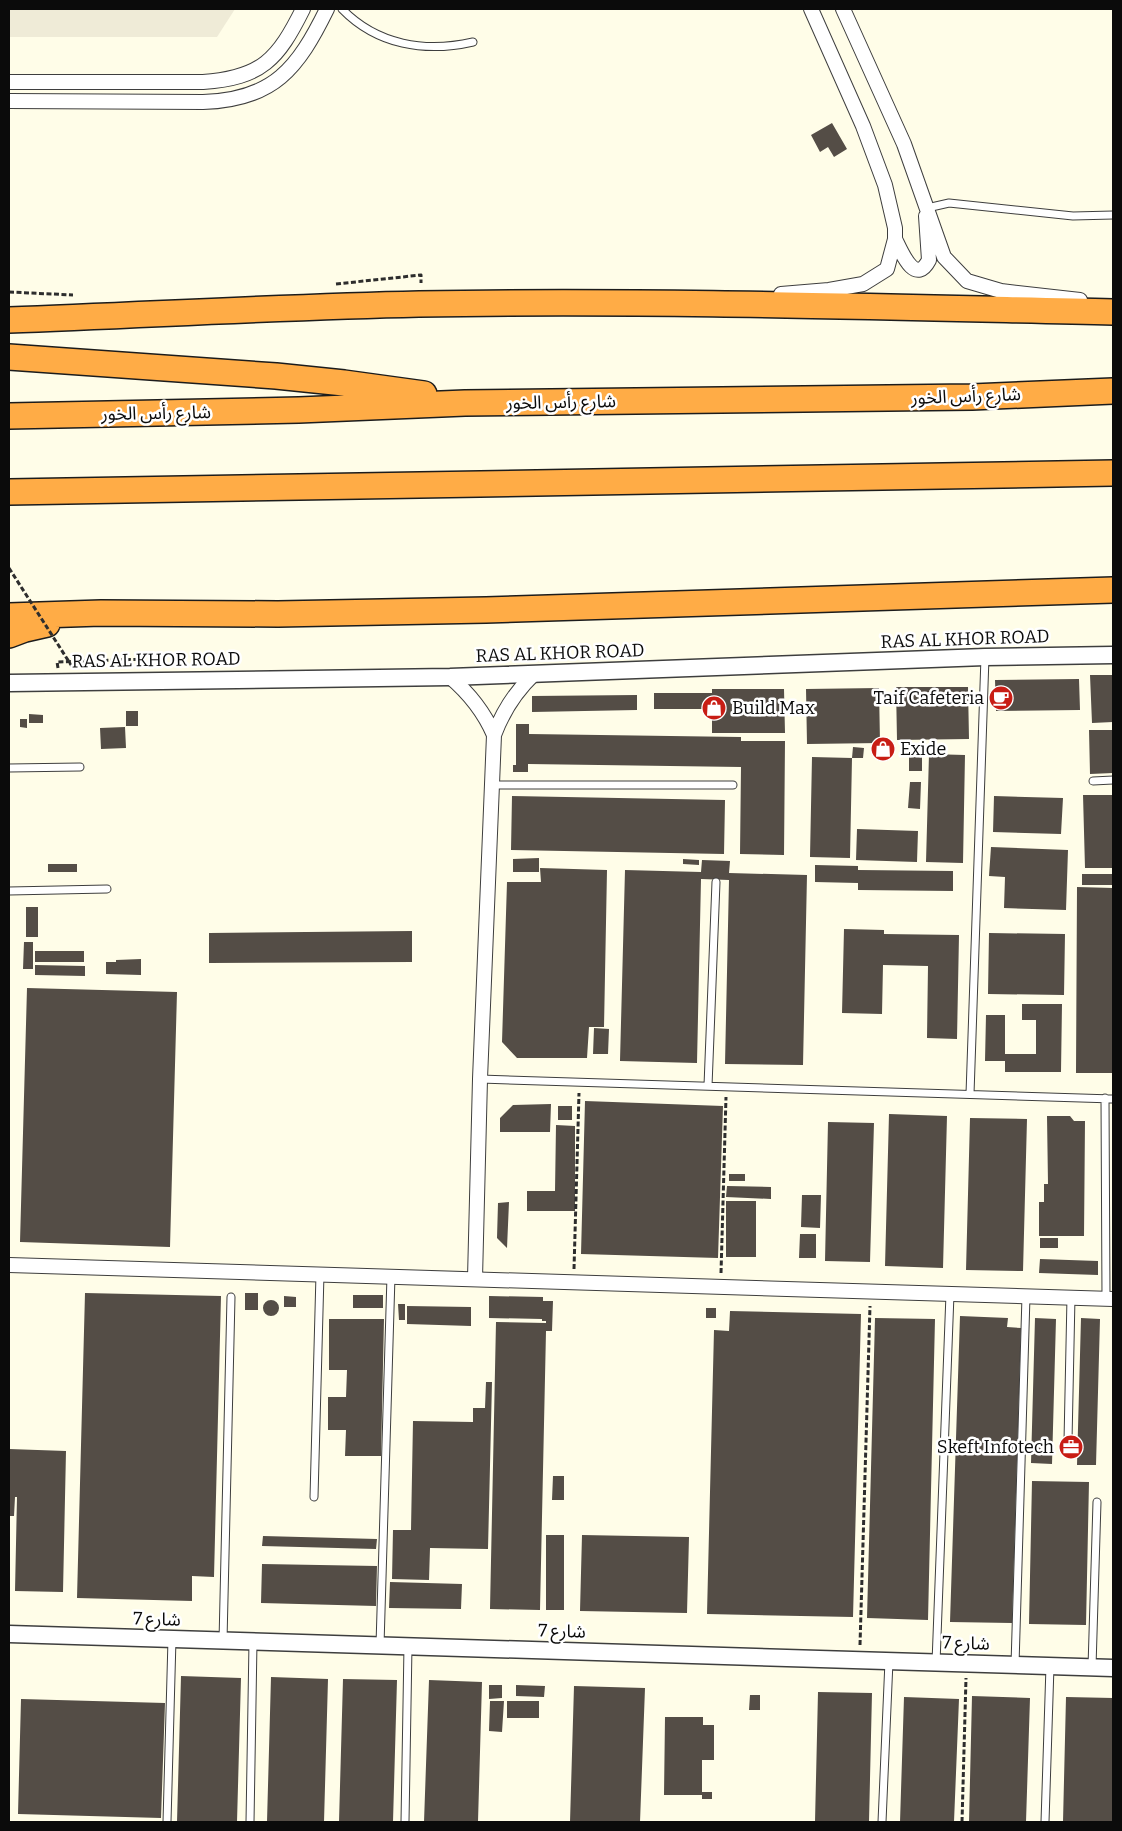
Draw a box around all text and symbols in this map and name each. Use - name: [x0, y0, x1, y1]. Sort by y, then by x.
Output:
- street label: شارع رأس الخور: [910, 383, 1021, 412]
- street label: شارع رأس الخور: [505, 390, 616, 417]
- street label: شارع رأس الخور: [100, 401, 211, 428]
- street label: RAS AL KHOR ROAD: [880, 625, 1050, 653]
- street label: RAS AL KHOR ROAD: [475, 639, 645, 667]
- street label: RAS AL KHOR ROAD: [71, 648, 241, 672]
- cafe icon: Taif Cafeteria: [988, 685, 1014, 711]
- place label: Taif Cafeteria: [874, 687, 984, 709]
- shop icon: Build Max: [701, 695, 727, 721]
- place label: Build Max: [732, 697, 815, 719]
- shop icon: Exide: [870, 736, 896, 762]
- place label: Exide: [900, 738, 946, 760]
- office icon: Skeft Infotech: [1058, 1434, 1084, 1460]
- place label: Skeft Infotech: [937, 1436, 1054, 1458]
- street label: شارع 7: [133, 1607, 181, 1634]
- street label: شارع 7: [538, 1619, 586, 1646]
- street label: شارع 7: [942, 1631, 990, 1658]

